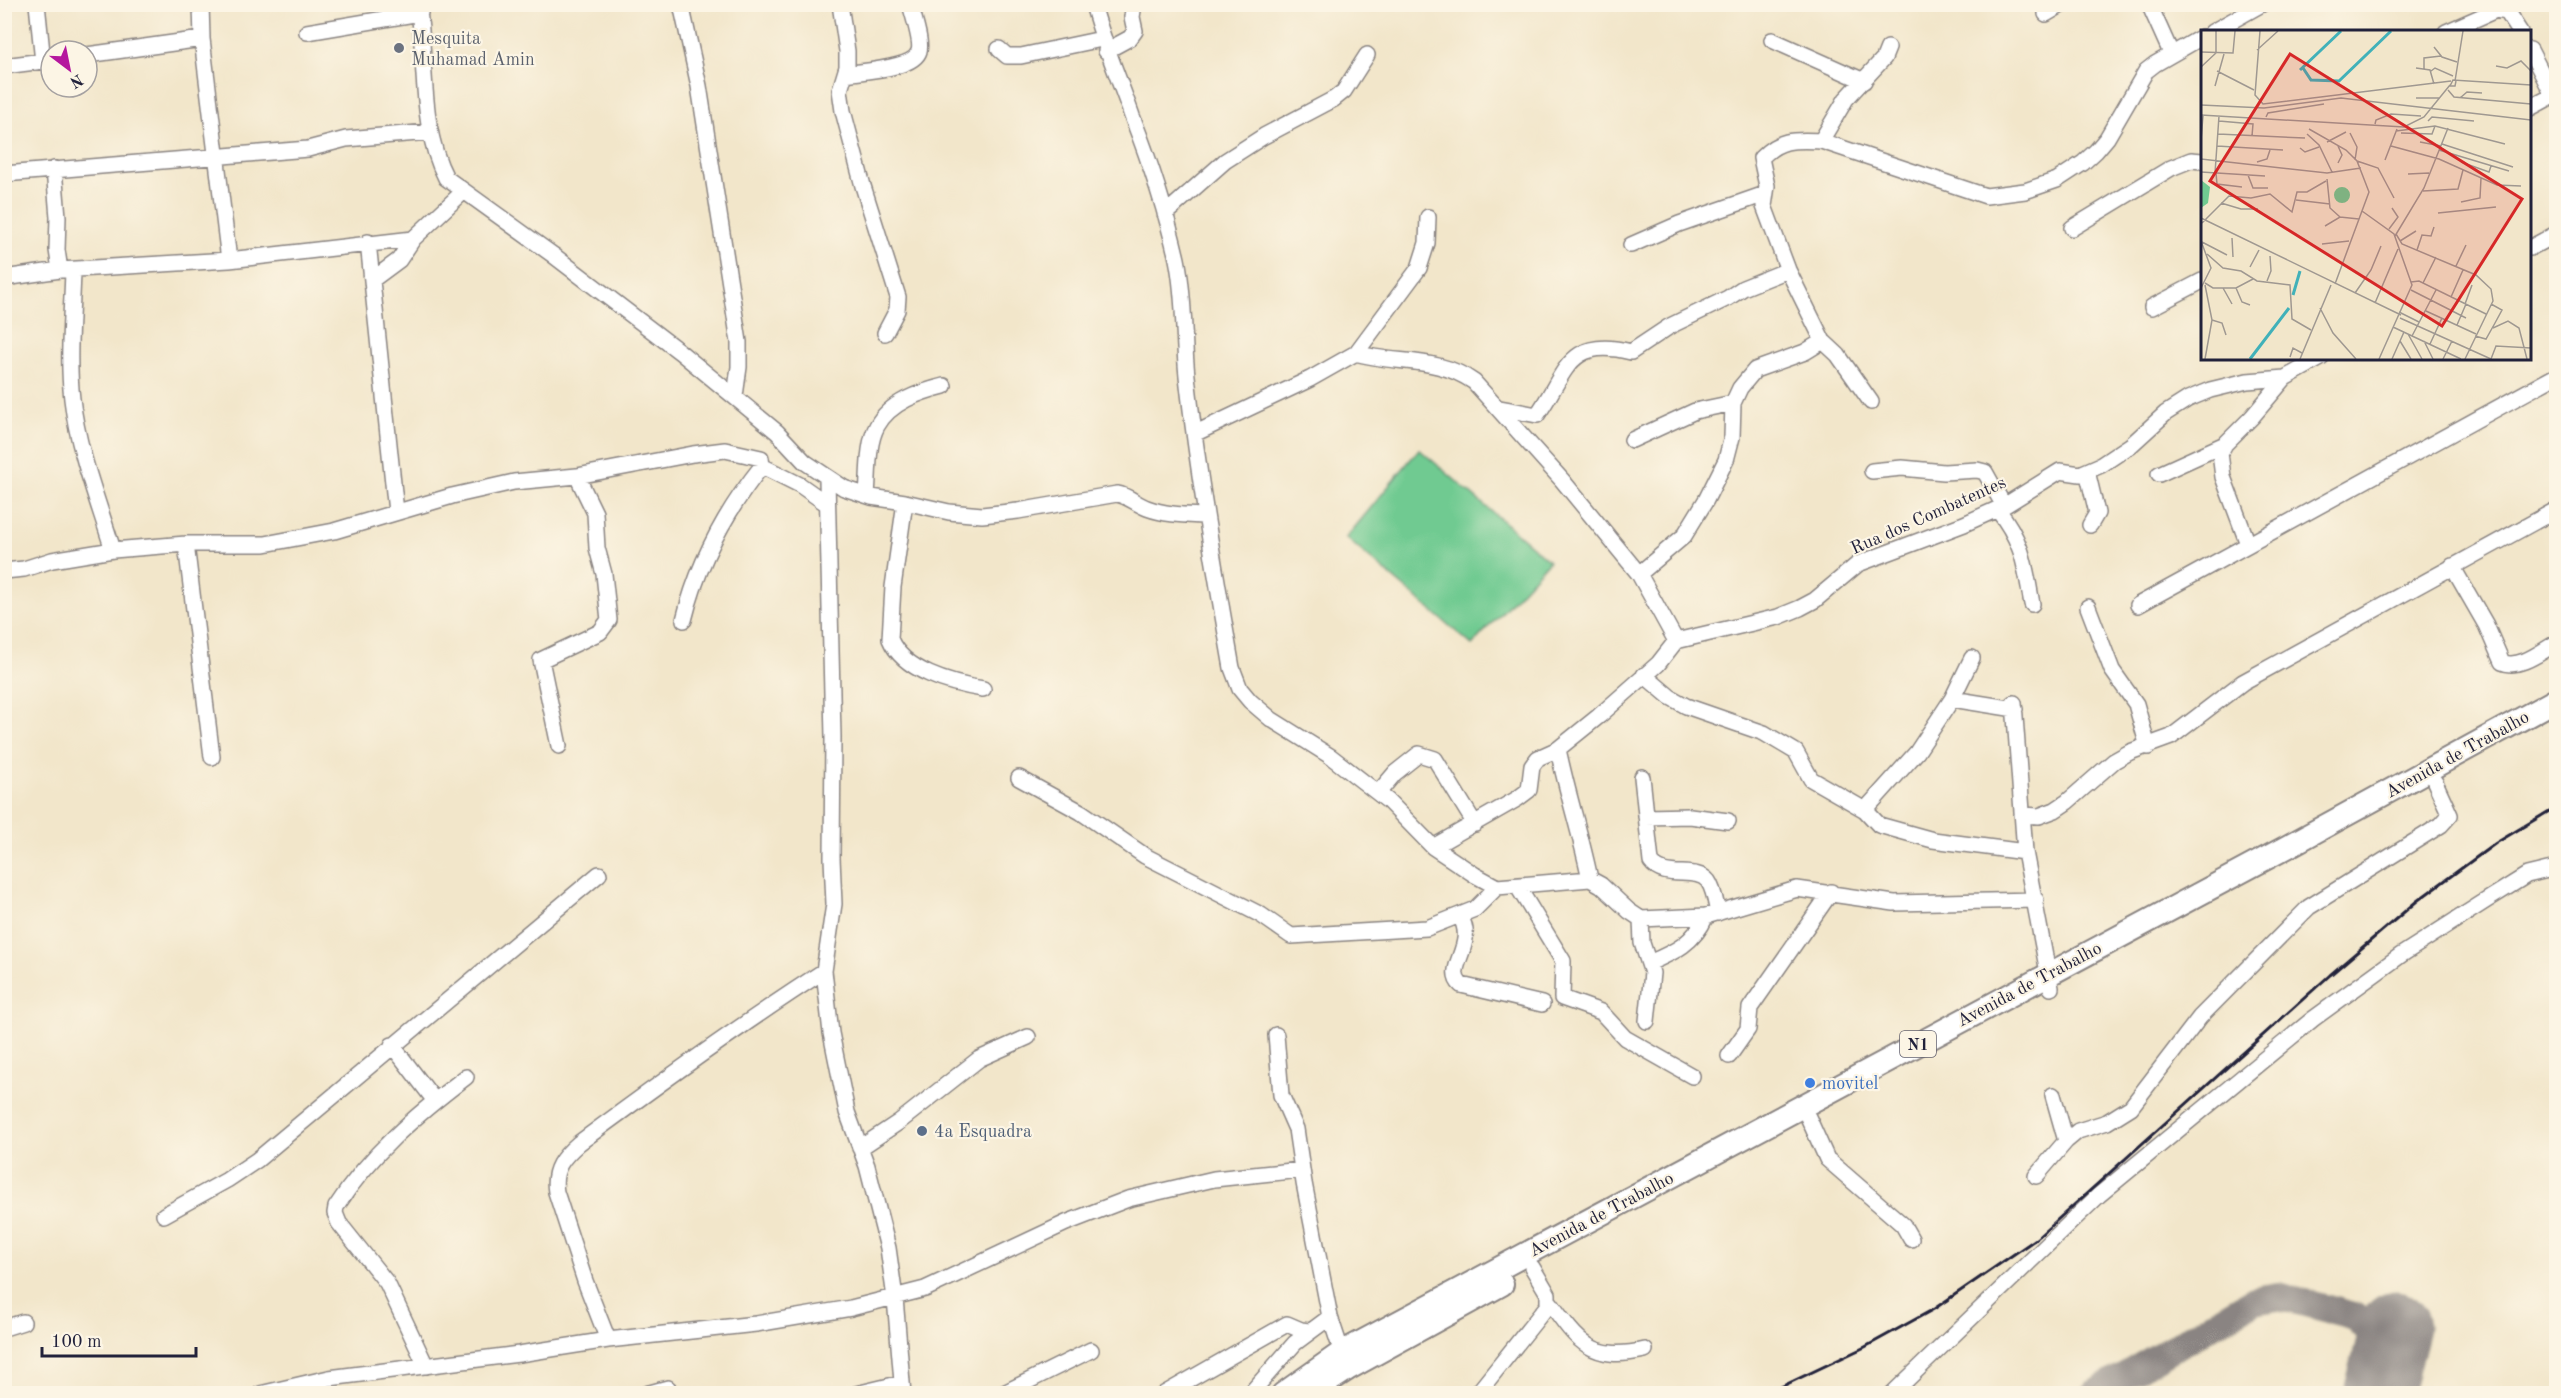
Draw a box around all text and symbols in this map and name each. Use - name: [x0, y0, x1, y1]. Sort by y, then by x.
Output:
- place label: Mesquita Muhamad Amin: [411, 30, 535, 69]
- inset map: [2201, 30, 2531, 360]
- north arrow: [39, 39, 99, 99]
- marker: Mesquita Muhamad Amin: [392, 41, 406, 55]
- text: N: [66, 70, 85, 90]
- street label: Rua dos Combatentes: [1848, 474, 2009, 558]
- street label: Avenida de Trabalho: [2383, 708, 2532, 802]
- street label: Avenida de Trabalho: [1954, 939, 2105, 1031]
- road number: N1: [1900, 1031, 1936, 1057]
- place label: movitel: [1822, 1075, 1878, 1093]
- marker: movitel: [1803, 1076, 1817, 1090]
- place label: 4a Esquadra: [934, 1123, 1032, 1141]
- marker: 4a Esquadra: [915, 1124, 929, 1138]
- street label: Avenida de Trabalho: [1526, 1169, 1677, 1261]
- scale bar: [42, 1320, 196, 1358]
- text: 100 m: [51, 1333, 102, 1351]

